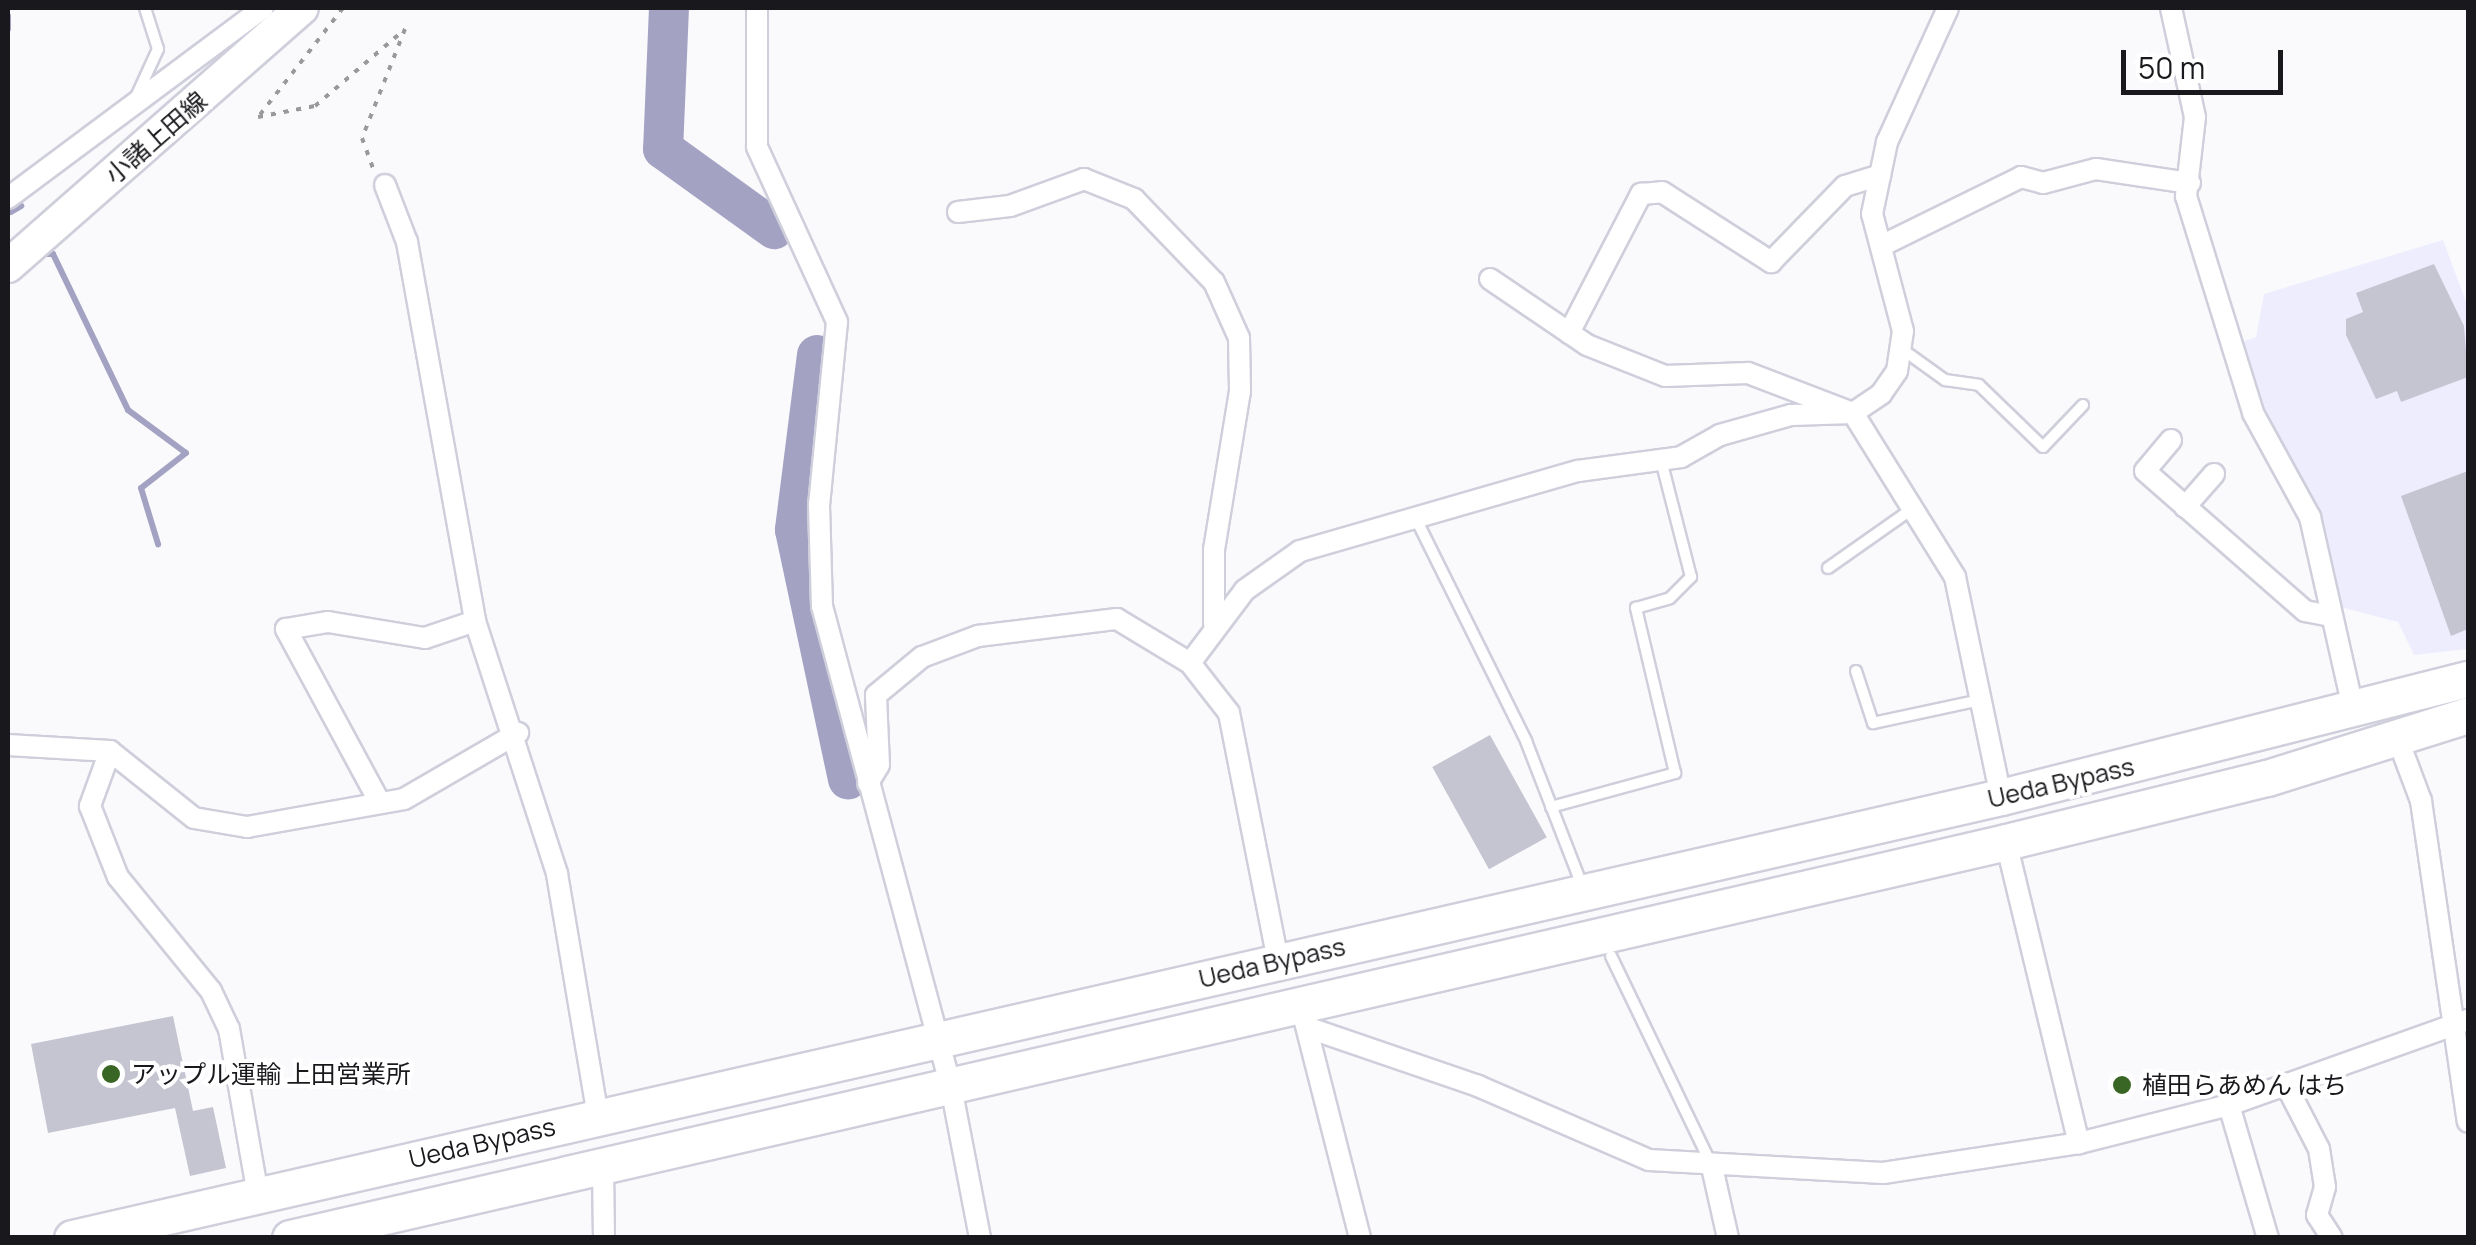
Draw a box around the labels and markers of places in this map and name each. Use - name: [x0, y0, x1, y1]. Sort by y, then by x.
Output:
- place label: アップル運輸 上田営業所: [131, 1059, 411, 1089]
- marker: アップル運輸 上田営業所: [100, 1063, 122, 1085]
- place label: 植田らあめん はち: [2142, 1070, 2347, 1100]
- marker: 植田らあめん はち: [2111, 1074, 2133, 1096]

